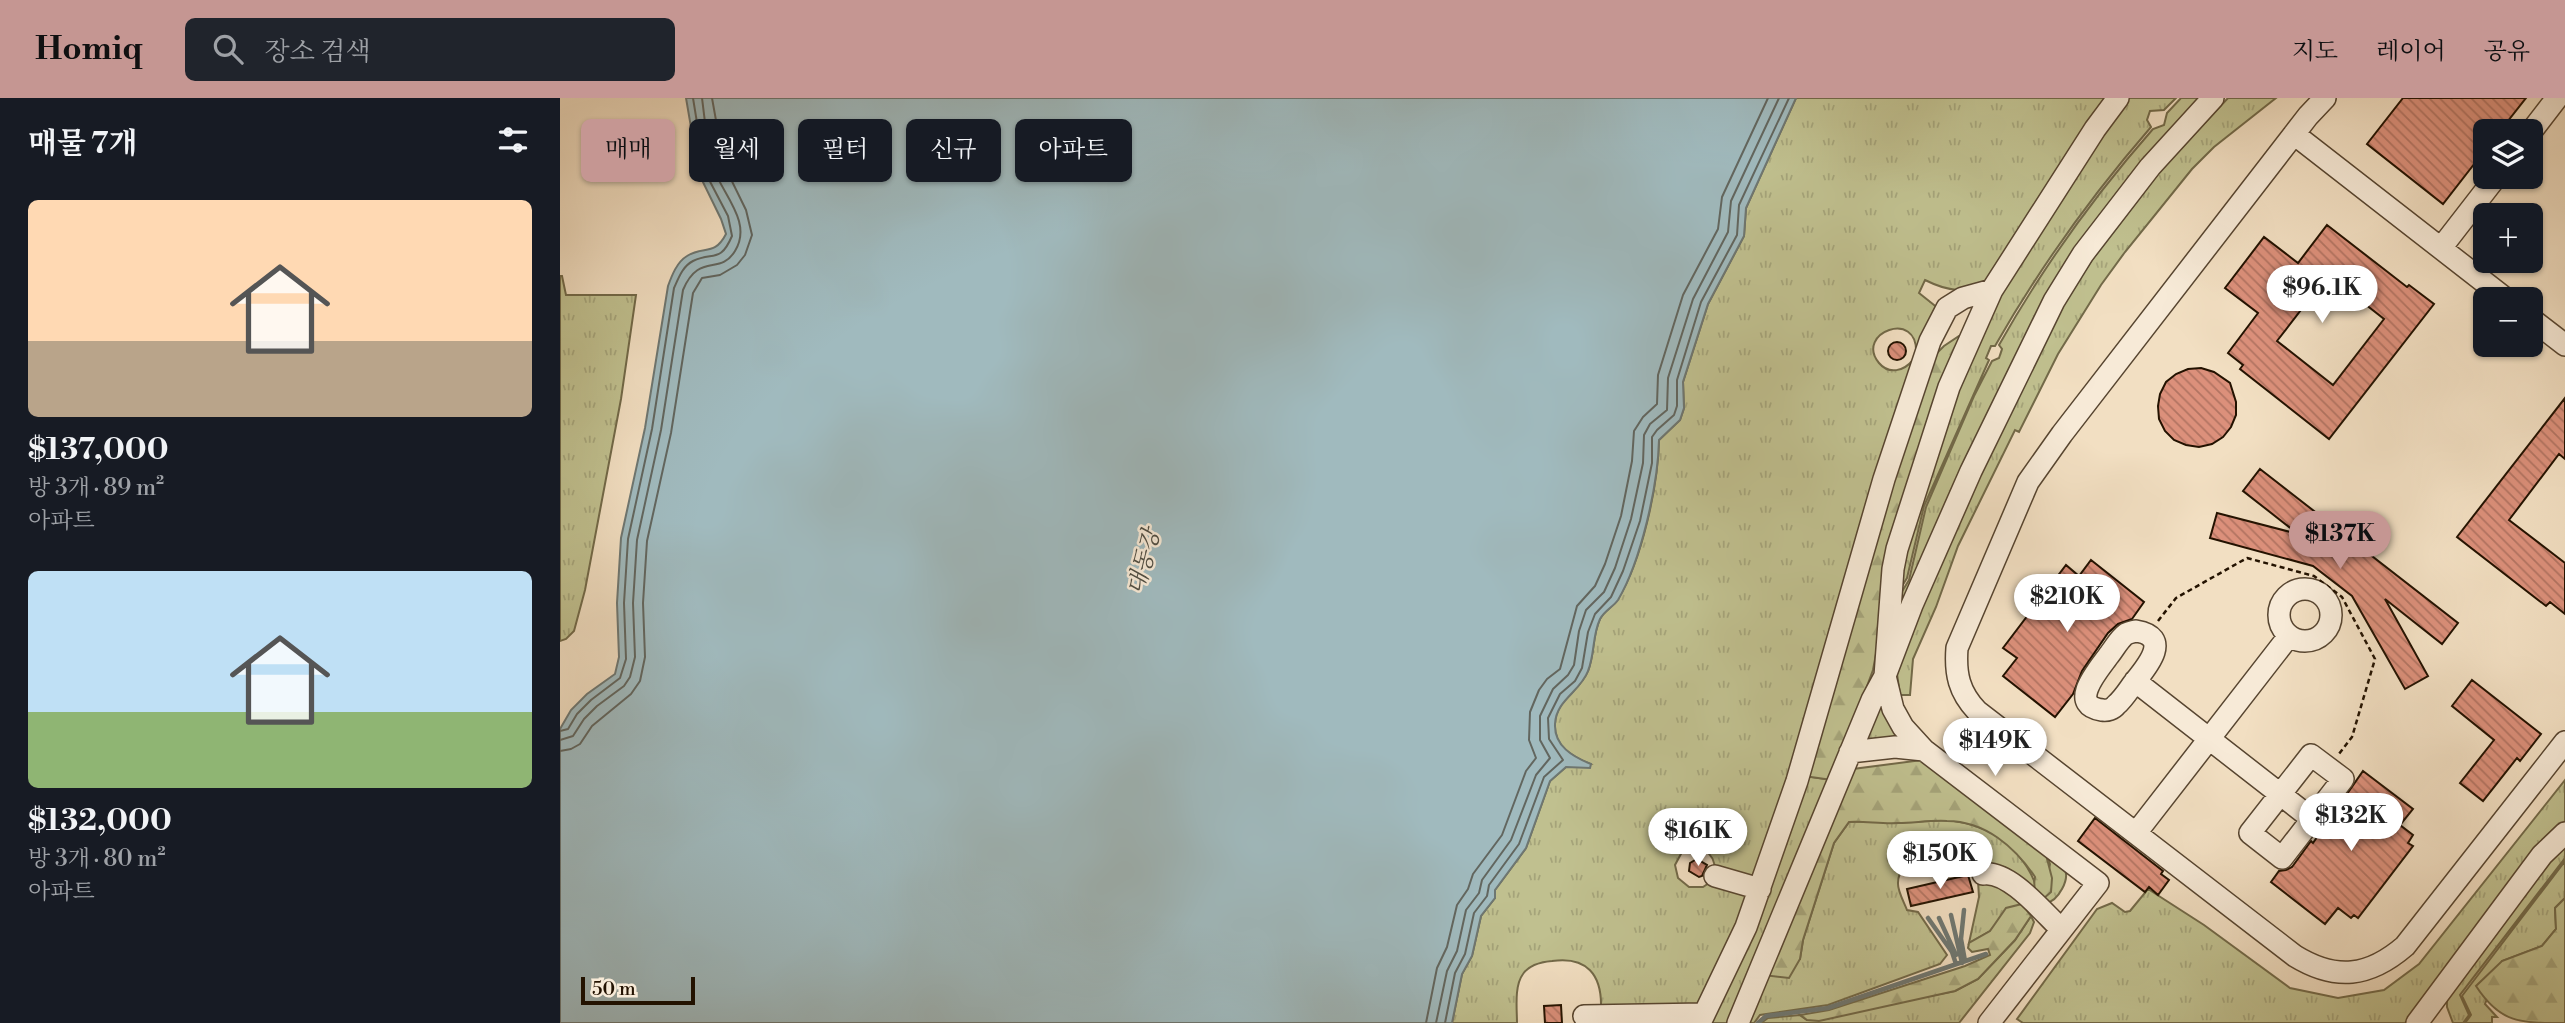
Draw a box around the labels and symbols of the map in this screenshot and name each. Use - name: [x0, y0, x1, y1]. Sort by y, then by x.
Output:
- pin: $96.1K: [2265, 266, 2379, 325]
- pin: $137K: [2291, 512, 2389, 571]
- water label: 대동강: [1122, 523, 1167, 598]
- pin: $210K: [2018, 574, 2116, 634]
- pin: $149K: [1946, 718, 2044, 778]
- pin: $132K: [2302, 794, 2400, 853]
- pin: $161K: [1649, 808, 1747, 868]
- pin: $150K: [1891, 832, 1989, 891]
- scale bar: [581, 974, 695, 1006]

